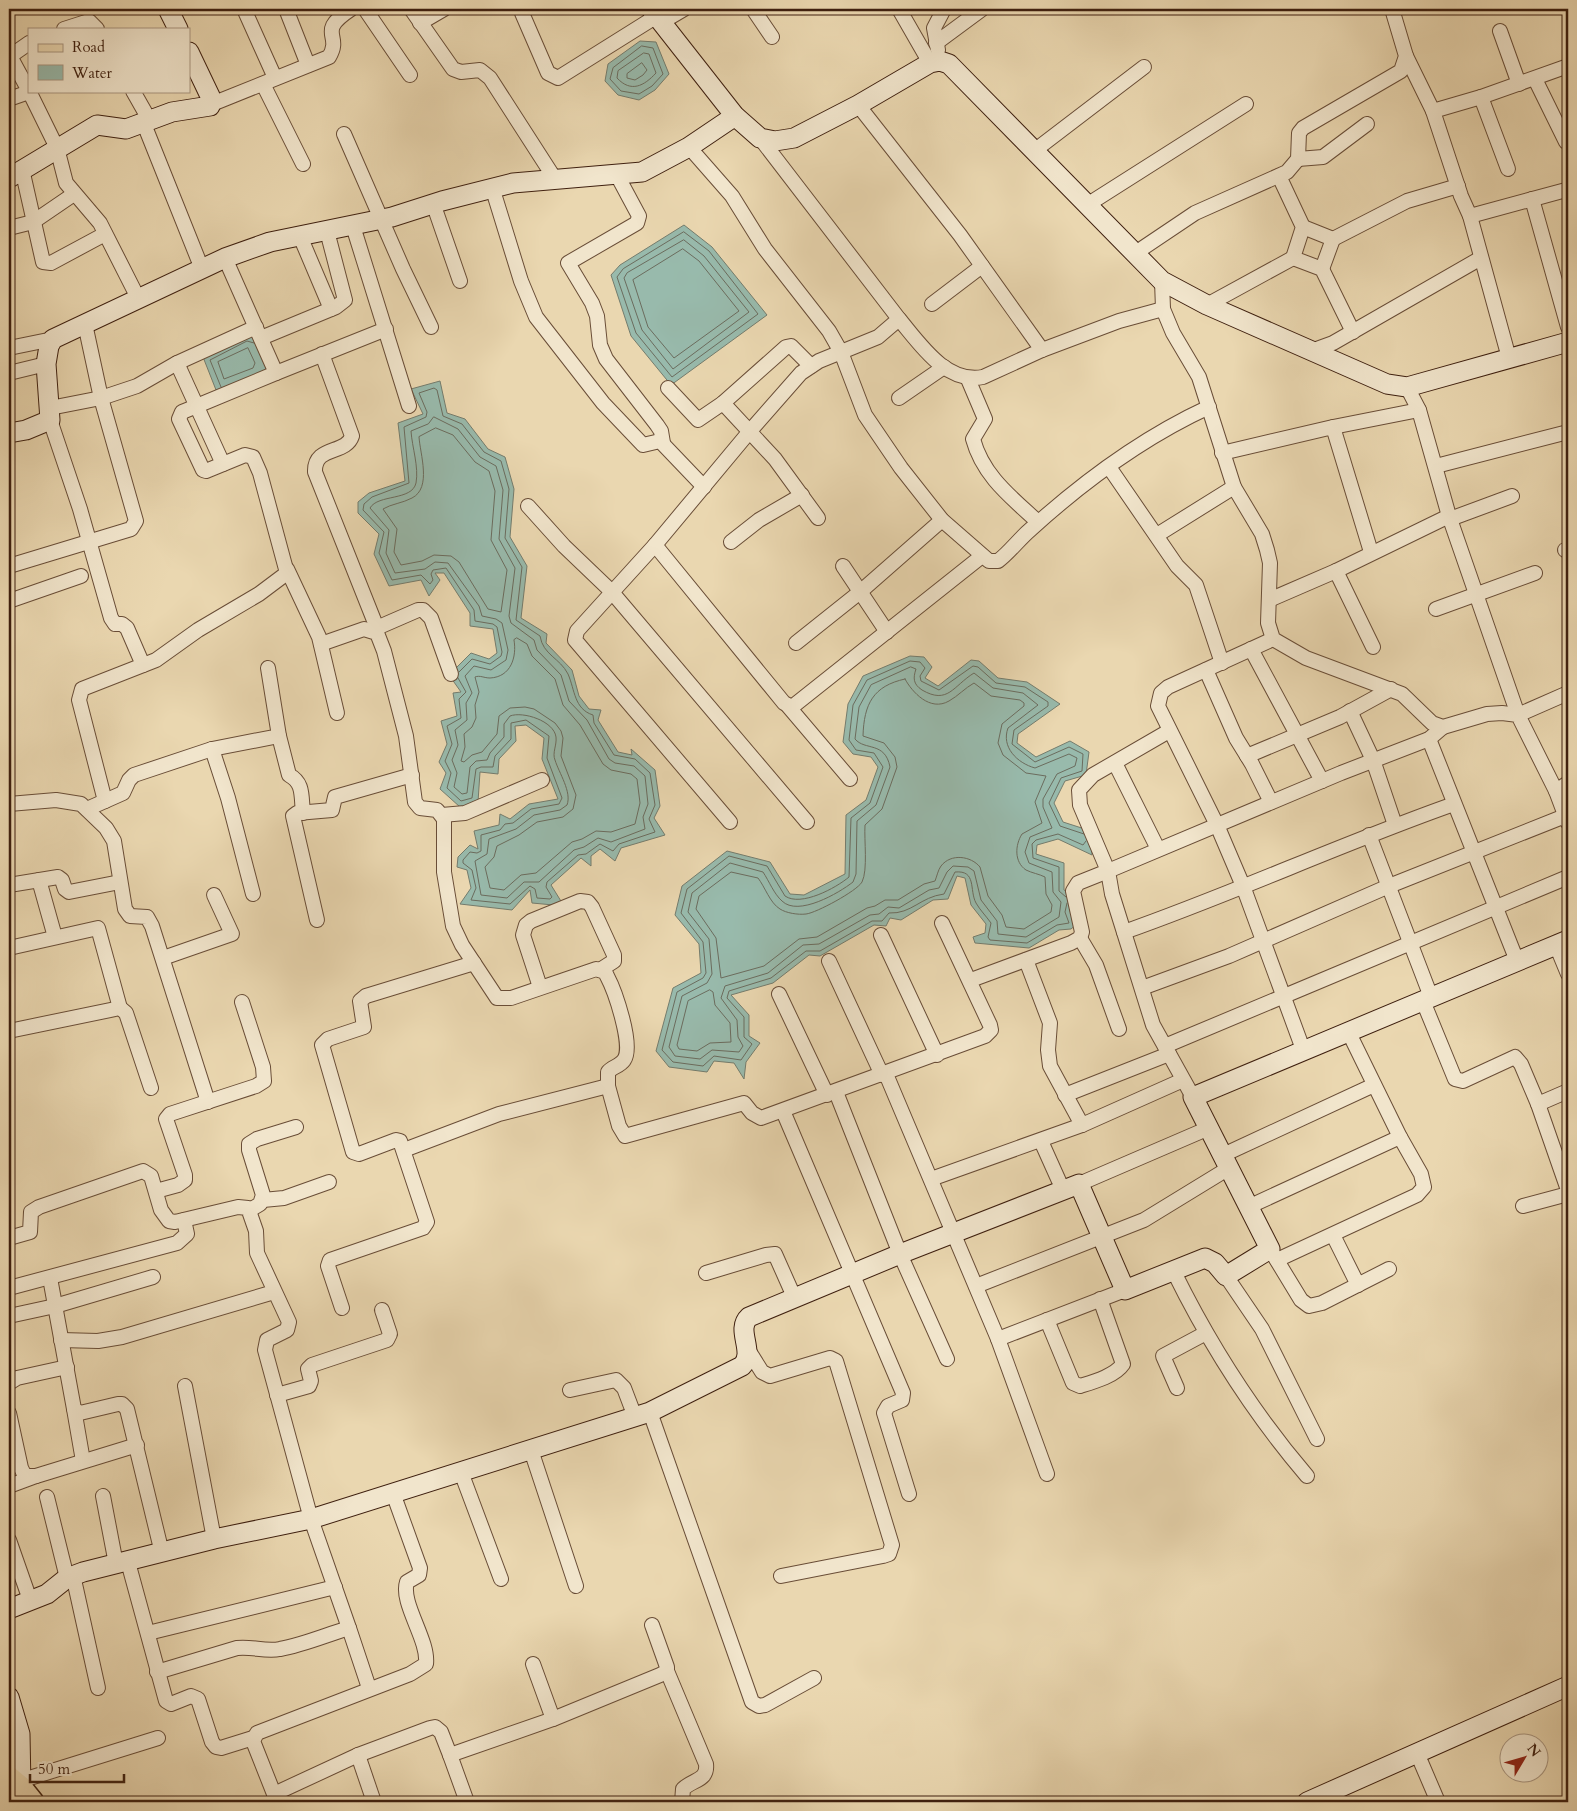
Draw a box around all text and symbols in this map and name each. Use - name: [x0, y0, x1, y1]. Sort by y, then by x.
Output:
- legend: [28, 28, 190, 92]
- text: Road: [72, 37, 105, 57]
- text: Water: [71, 63, 113, 83]
- north arrow: [1500, 1734, 1550, 1784]
- text: N: [1523, 1740, 1545, 1761]
- scale bar: [30, 1751, 124, 1783]
- text: 50 m: [38, 1759, 70, 1779]

